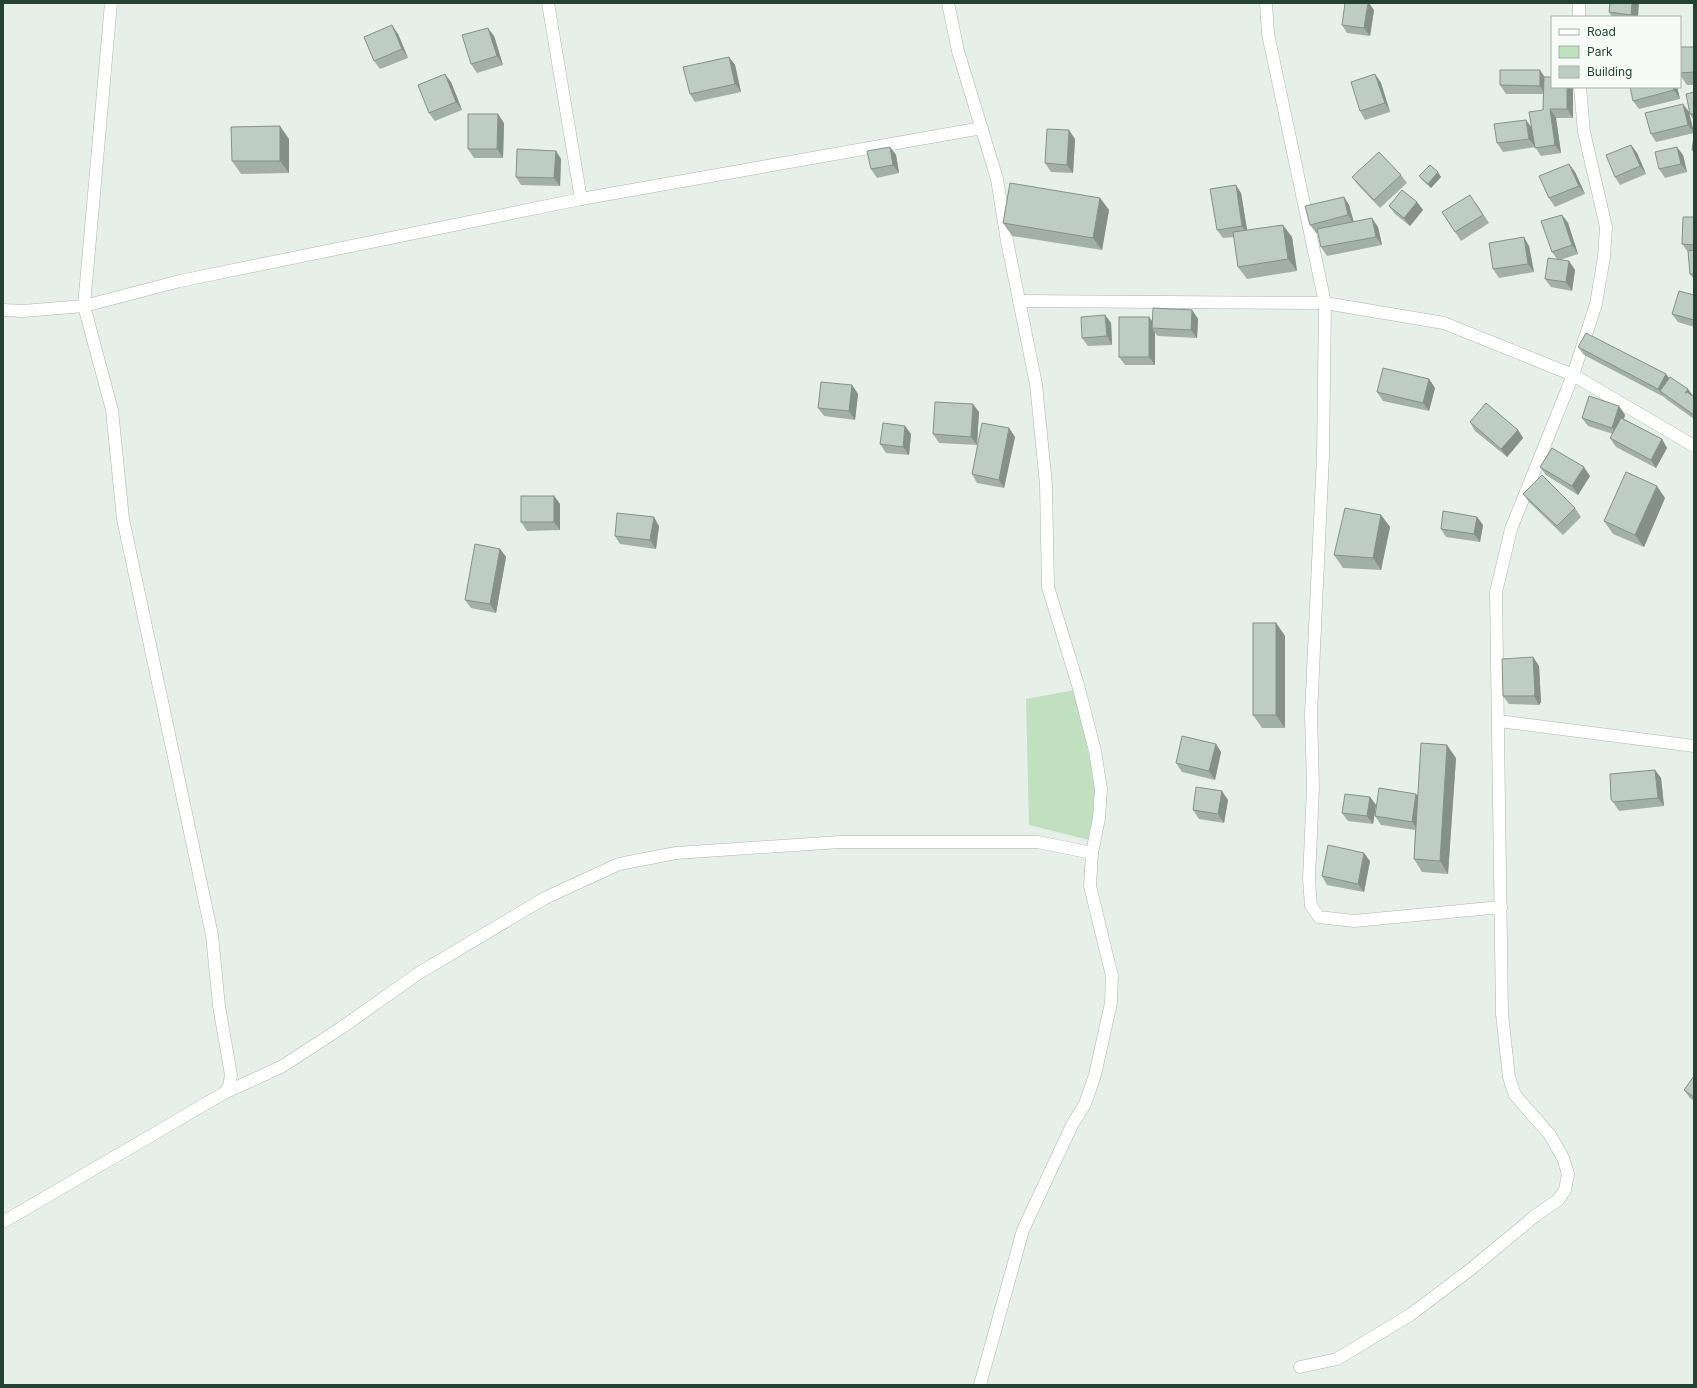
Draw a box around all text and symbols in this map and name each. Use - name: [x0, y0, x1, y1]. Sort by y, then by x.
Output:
- legend: [1551, 16, 1681, 88]
- text: Road: [1587, 24, 1616, 39]
- text: Park: [1587, 44, 1613, 59]
- text: Building: [1587, 64, 1632, 79]

